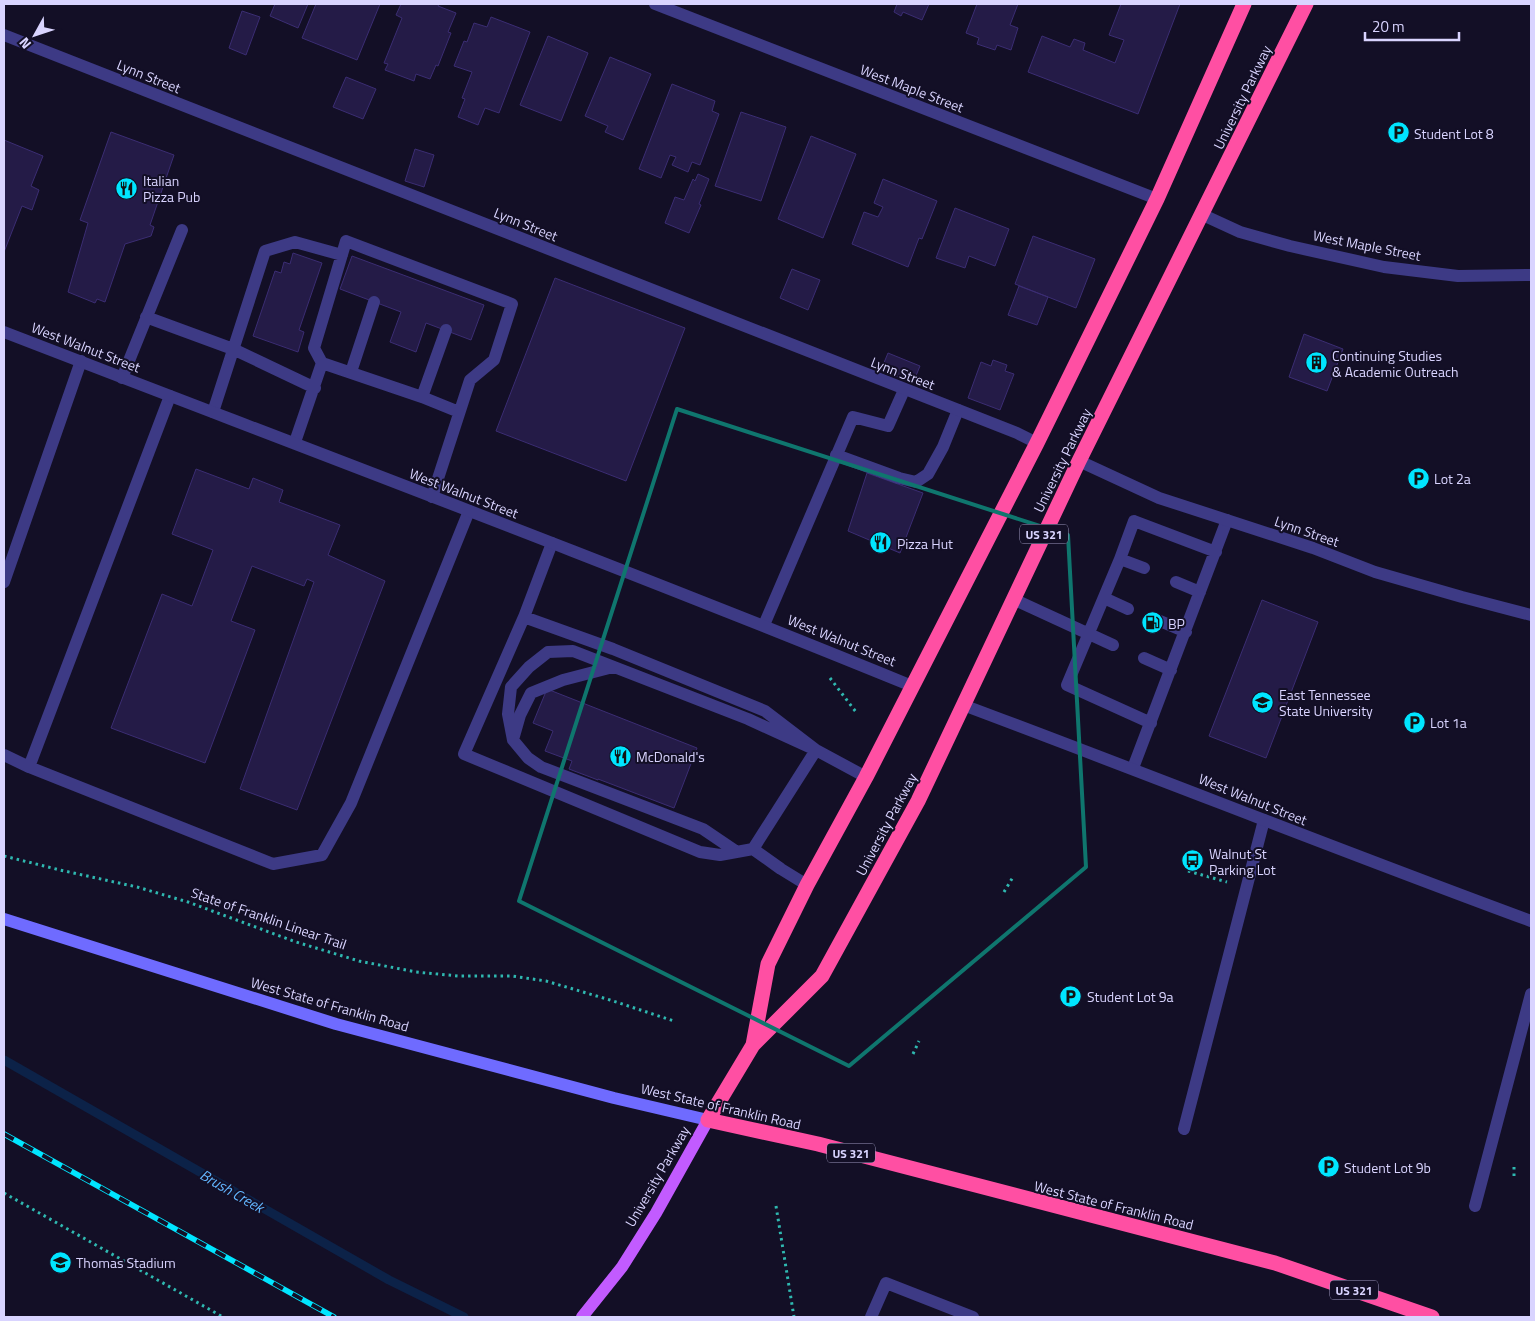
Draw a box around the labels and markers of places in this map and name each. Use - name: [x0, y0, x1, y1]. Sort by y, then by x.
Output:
- parking icon: Student Lot 8: [1386, 121, 1410, 145]
- place label: Student Lot 8: [1414, 123, 1494, 144]
- place label: Italian Pizza Pub: [143, 170, 200, 207]
- restaurant icon: Italian Pizza Pub: [115, 176, 139, 200]
- place label: Continuing Studies & Academic Outreach: [1332, 345, 1459, 382]
- building icon: Continuing Studies & Academic Outreach: [1304, 351, 1328, 375]
- parking icon: Lot 2a: [1406, 466, 1430, 490]
- place label: Lot 2a: [1434, 468, 1471, 489]
- restaurant icon: Pizza Hut: [869, 531, 893, 555]
- place label: Pizza Hut: [897, 533, 953, 554]
- fuel station icon: BP: [1140, 611, 1164, 635]
- place label: BP: [1168, 613, 1185, 634]
- place label: East Tennessee State University: [1279, 684, 1373, 721]
- school or university icon: East Tennessee State University: [1251, 690, 1275, 714]
- parking icon: Lot 1a: [1402, 710, 1426, 734]
- place label: Lot 1a: [1430, 712, 1467, 733]
- restaurant icon: McDonald's: [608, 744, 632, 768]
- place label: McDonald's: [636, 746, 705, 767]
- place label: Walnut St Parking Lot: [1209, 843, 1276, 880]
- bus stop icon: Walnut St Parking Lot: [1181, 849, 1205, 873]
- parking icon: Student Lot 9a: [1059, 984, 1083, 1008]
- place label: Student Lot 9a: [1087, 986, 1174, 1007]
- parking icon: Student Lot 9b: [1316, 1155, 1340, 1179]
- place label: Student Lot 9b: [1344, 1157, 1431, 1178]
- school or university icon: Thomas Stadium: [48, 1250, 72, 1274]
- place label: Thomas Stadium: [76, 1252, 176, 1273]

